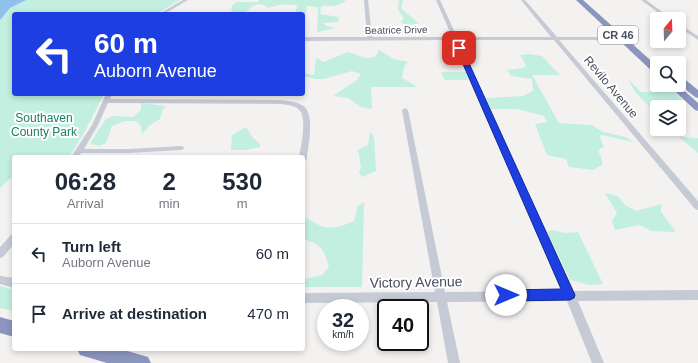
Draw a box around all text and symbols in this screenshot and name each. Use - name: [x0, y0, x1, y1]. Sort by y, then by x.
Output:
- north arrow: [650, 12, 686, 48]
- map controls: [650, 12, 686, 136]
- street label: Beatrice Drive: [365, 24, 428, 36]
- road number: CR 46: [598, 26, 638, 44]
- icon: left: [28, 28, 80, 80]
- text: 60 m: [94, 28, 158, 59]
- pin: [442, 31, 476, 65]
- icon: arrive: [448, 37, 470, 59]
- street label: Revilo Avenue: [581, 53, 641, 121]
- button: search: [650, 56, 686, 92]
- text: Auborn Avenue: [94, 61, 217, 81]
- button: layers: [650, 100, 686, 136]
- park label: Southaven County Park: [11, 111, 78, 139]
- text: 06:28: [55, 168, 116, 195]
- text: 2: [162, 168, 176, 195]
- text: 530: [222, 168, 262, 195]
- text: Arrival: [67, 196, 104, 211]
- text: min: [159, 196, 180, 211]
- text: m: [237, 196, 248, 211]
- text: Turn left: [62, 238, 121, 255]
- icon: left: [28, 243, 50, 265]
- text: 60 m: [256, 245, 289, 262]
- text: Auborn Avenue: [62, 255, 151, 270]
- street label: Victory Avenue: [369, 273, 463, 291]
- position arrow: [485, 274, 527, 316]
- speed limit sign: 40: [377, 299, 429, 351]
- icon: arrive: [28, 303, 50, 325]
- text: Arrive at destination: [62, 305, 207, 322]
- text: 470 m: [247, 305, 289, 322]
- text: 32: [332, 309, 354, 331]
- text: km/h: [332, 329, 354, 340]

